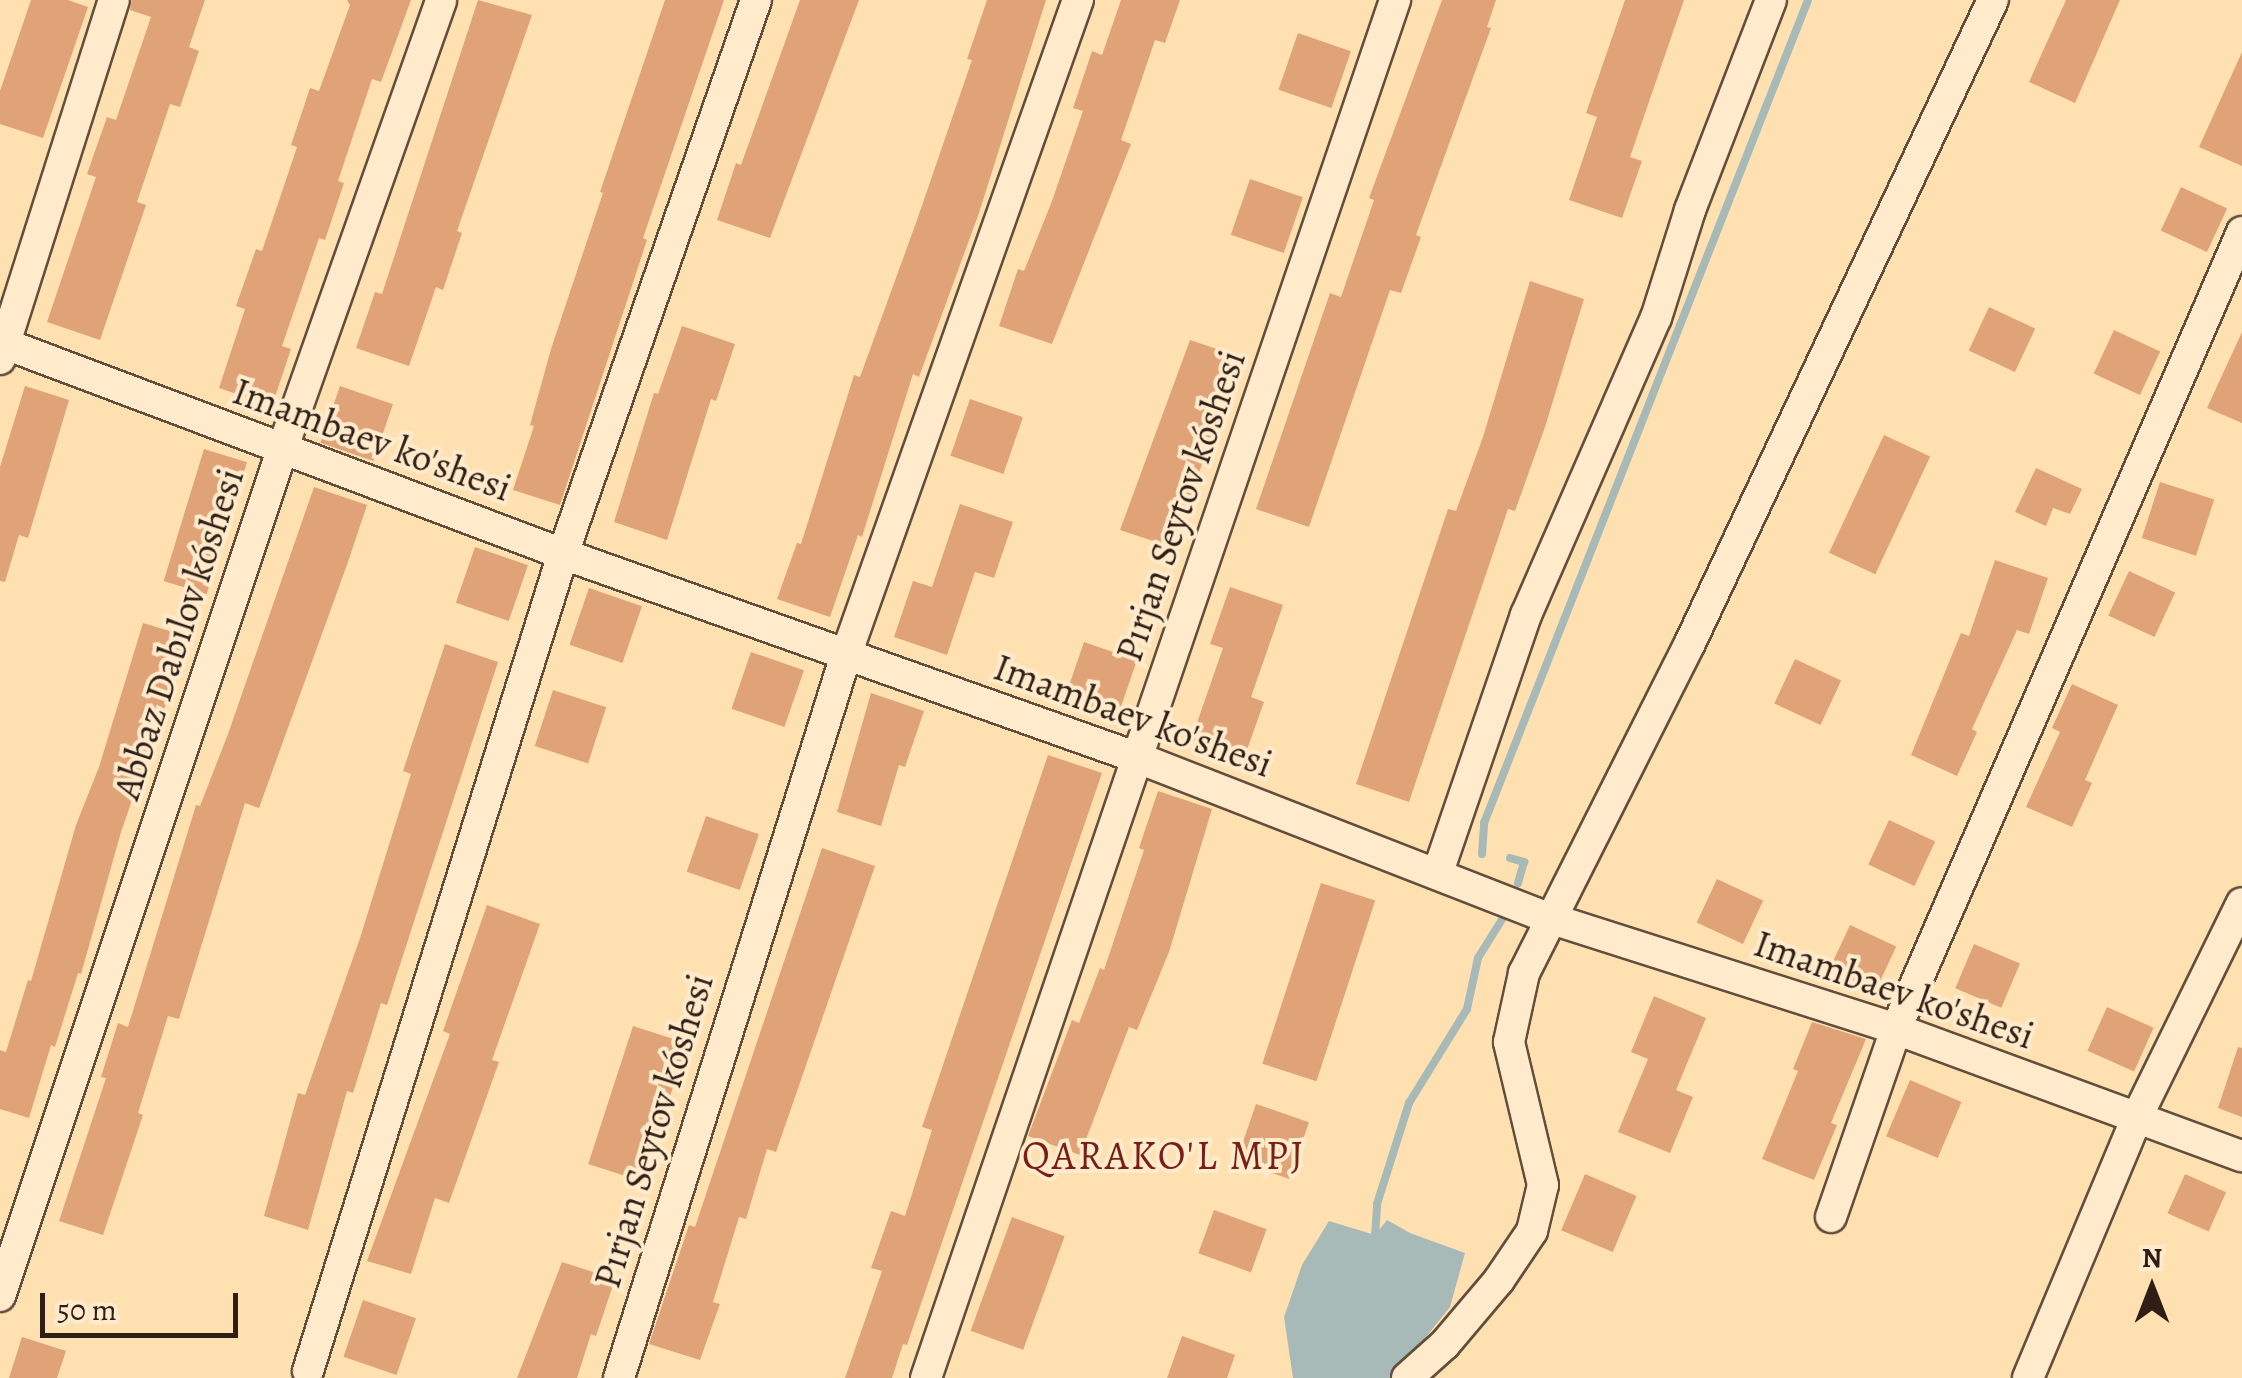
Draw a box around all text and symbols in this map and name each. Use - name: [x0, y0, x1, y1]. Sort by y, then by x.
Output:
- street label: Pırjan Seytov kóshesi: [1106, 344, 1256, 668]
- street label: Imambaev ko'shesi: [227, 369, 517, 511]
- street label: Abbaz Dabılov kóshesi: [104, 463, 254, 805]
- street label: Imambaev ko'shesi: [988, 645, 1278, 787]
- street label: Imambaev ko'shesi: [1748, 921, 2040, 1059]
- street label: Pırjan Seytov kóshesi: [585, 968, 723, 1294]
- district label: QARAKO'L MPJ: [1022, 1132, 1306, 1180]
- north arrow: [2102, 1238, 2202, 1338]
- text: N: [2142, 1239, 2162, 1277]
- scale bar: [45, 1273, 242, 1335]
- text: 50 m: [57, 1290, 117, 1330]

